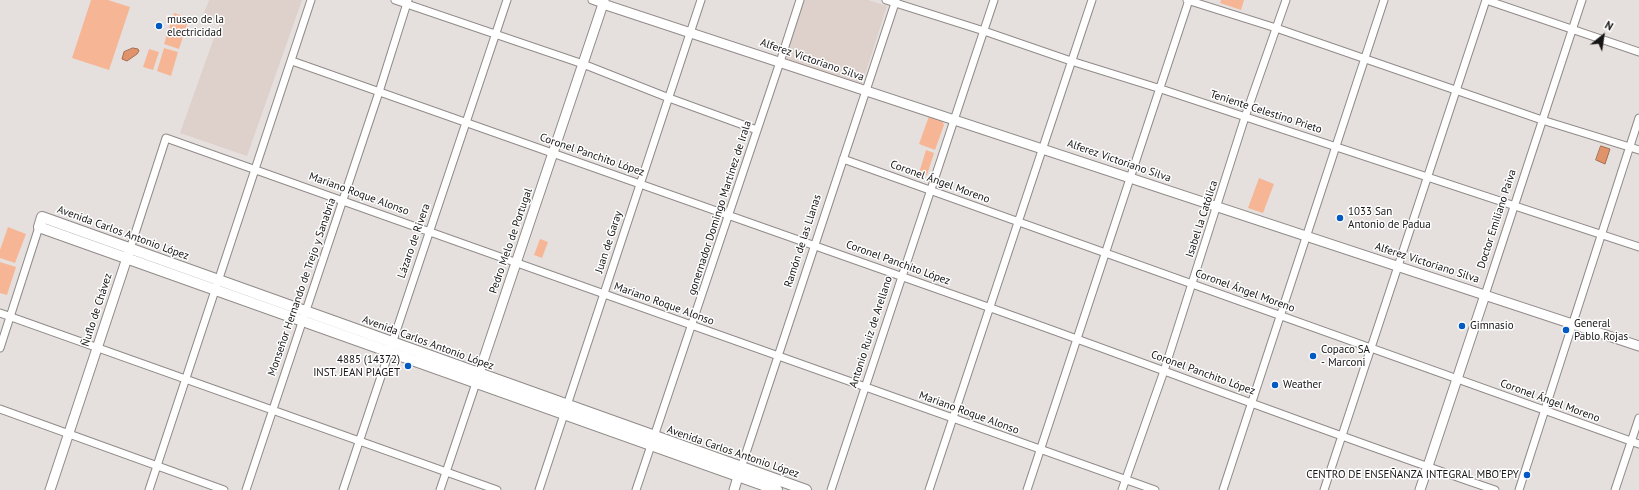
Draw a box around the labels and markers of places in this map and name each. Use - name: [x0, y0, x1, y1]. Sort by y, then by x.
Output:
- place label: museo de la electricidad: [167, 13, 224, 39]
- marker: museo de la electricidad: [154, 21, 164, 31]
- place label: 1033 San Antonio de Padua: [1348, 205, 1431, 231]
- marker: 1033 San Antonio de Padua: [1335, 213, 1345, 223]
- place label: General Pablo Rojas: [1574, 317, 1628, 343]
- place label: Gimnasio: [1470, 319, 1514, 333]
- marker: Gimnasio: [1457, 321, 1467, 331]
- marker: General Pablo Rojas: [1561, 325, 1571, 335]
- place label: Copaco SA - Marconi: [1321, 343, 1370, 369]
- marker: Copaco SA - Marconi: [1308, 351, 1318, 361]
- place label: 4885 (14372) INST. JEAN PIAGET: [313, 353, 400, 379]
- marker: 4885 (14372) INST. JEAN PIAGET: [403, 361, 413, 371]
- place label: Weather: [1283, 378, 1322, 392]
- marker: Weather: [1270, 380, 1280, 390]
- place label: CENTRO DE ENSEÑANZA INTEGRAL MBO'EPY: [1306, 468, 1519, 482]
- marker: CENTRO DE ENSEÑANZA INTEGRAL MBO'EPY: [1522, 470, 1532, 480]

